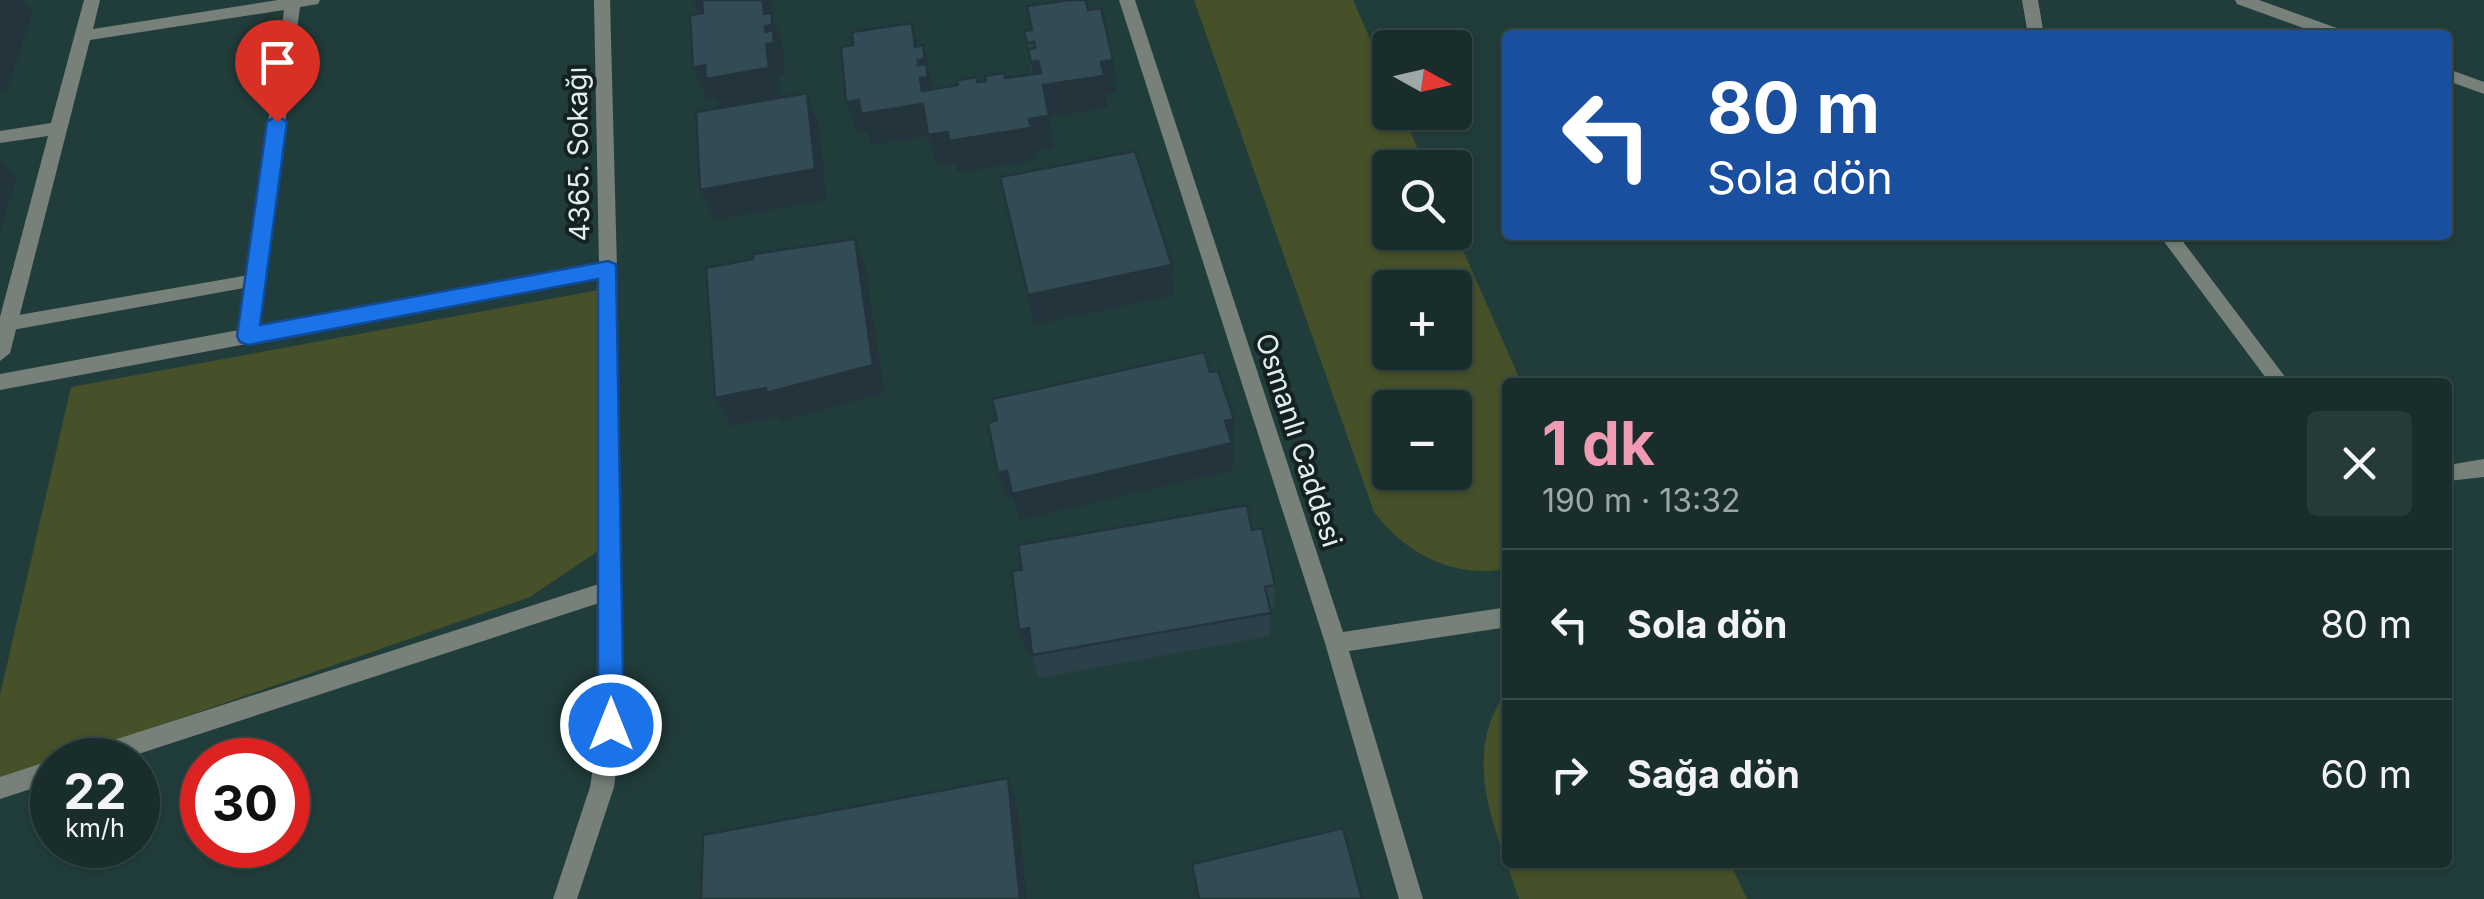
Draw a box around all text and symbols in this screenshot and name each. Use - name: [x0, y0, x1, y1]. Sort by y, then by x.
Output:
- pin: [235, 20, 320, 123]
- north arrow: [1372, 30, 1472, 130]
- map controls: [1372, 30, 1472, 490]
- icon: arrive: [250, 35, 305, 90]
- text: 80 m: [1707, 65, 1880, 150]
- street label: 4365. Sokağı: [559, 66, 597, 242]
- icon: left: [1542, 70, 1672, 200]
- button: search: [1372, 150, 1472, 250]
- text: Sola dön: [1707, 150, 1893, 205]
- button: +: [1372, 270, 1472, 370]
- street label: Osmanlı Caddesi: [1248, 329, 1350, 551]
- button: −: [1372, 390, 1472, 490]
- text: 1 dk: [1542, 407, 1655, 479]
- button: close: [2307, 411, 2412, 516]
- text: 190 m · 13:32: [1542, 481, 1741, 520]
- icon: left: [1542, 597, 1597, 652]
- text: Sola dön: [1627, 601, 1787, 647]
- text: 80 m: [2321, 601, 2412, 647]
- position arrow: [559, 673, 663, 777]
- speed limit sign: 30: [180, 738, 310, 868]
- icon: right: [1542, 747, 1597, 802]
- text: Sağa dön: [1627, 751, 1800, 797]
- text: 60 m: [2320, 751, 2412, 797]
- text: 22: [64, 761, 127, 821]
- text: km/h: [65, 813, 125, 843]

